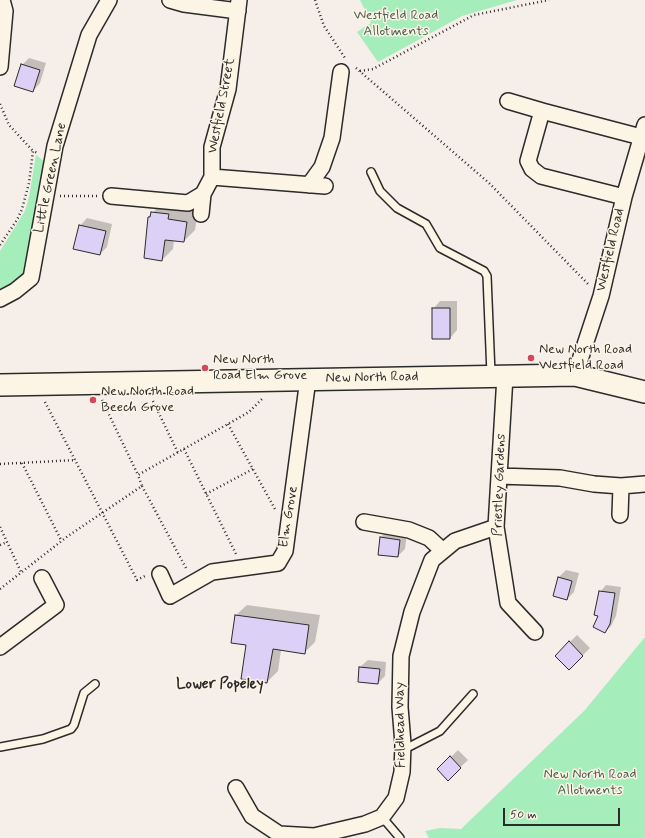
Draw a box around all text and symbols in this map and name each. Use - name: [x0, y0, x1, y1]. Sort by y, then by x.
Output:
- park label: Westfield Road Allotments: [354, 8, 438, 40]
- street label: Westfield Street: [205, 57, 239, 155]
- street label: Little Green Lane: [31, 121, 71, 235]
- street label: Westfield Road: [593, 207, 629, 293]
- place label: New North Road Westfield Road: [539, 342, 632, 374]
- place label: New North Road Elm Grove: [213, 352, 307, 384]
- marker: New North Road Westfield Road: [526, 353, 536, 363]
- marker: New North Road Elm Grove: [200, 363, 210, 373]
- street label: New North Road: [325, 369, 419, 387]
- place label: New North Road Beech Grove: [101, 384, 194, 416]
- marker: New North Road Beech Grove: [88, 395, 98, 405]
- street label: Priestley Gardens: [490, 433, 510, 537]
- street label: Elm Grove: [276, 485, 302, 549]
- district label: Lower Popeley: [176, 676, 264, 694]
- street label: Fieldhead Way: [392, 682, 410, 768]
- park label: New North Road Allotments: [543, 767, 637, 800]
- scale bar: [505, 800, 622, 826]
- text: 50 m: [510, 807, 537, 823]

